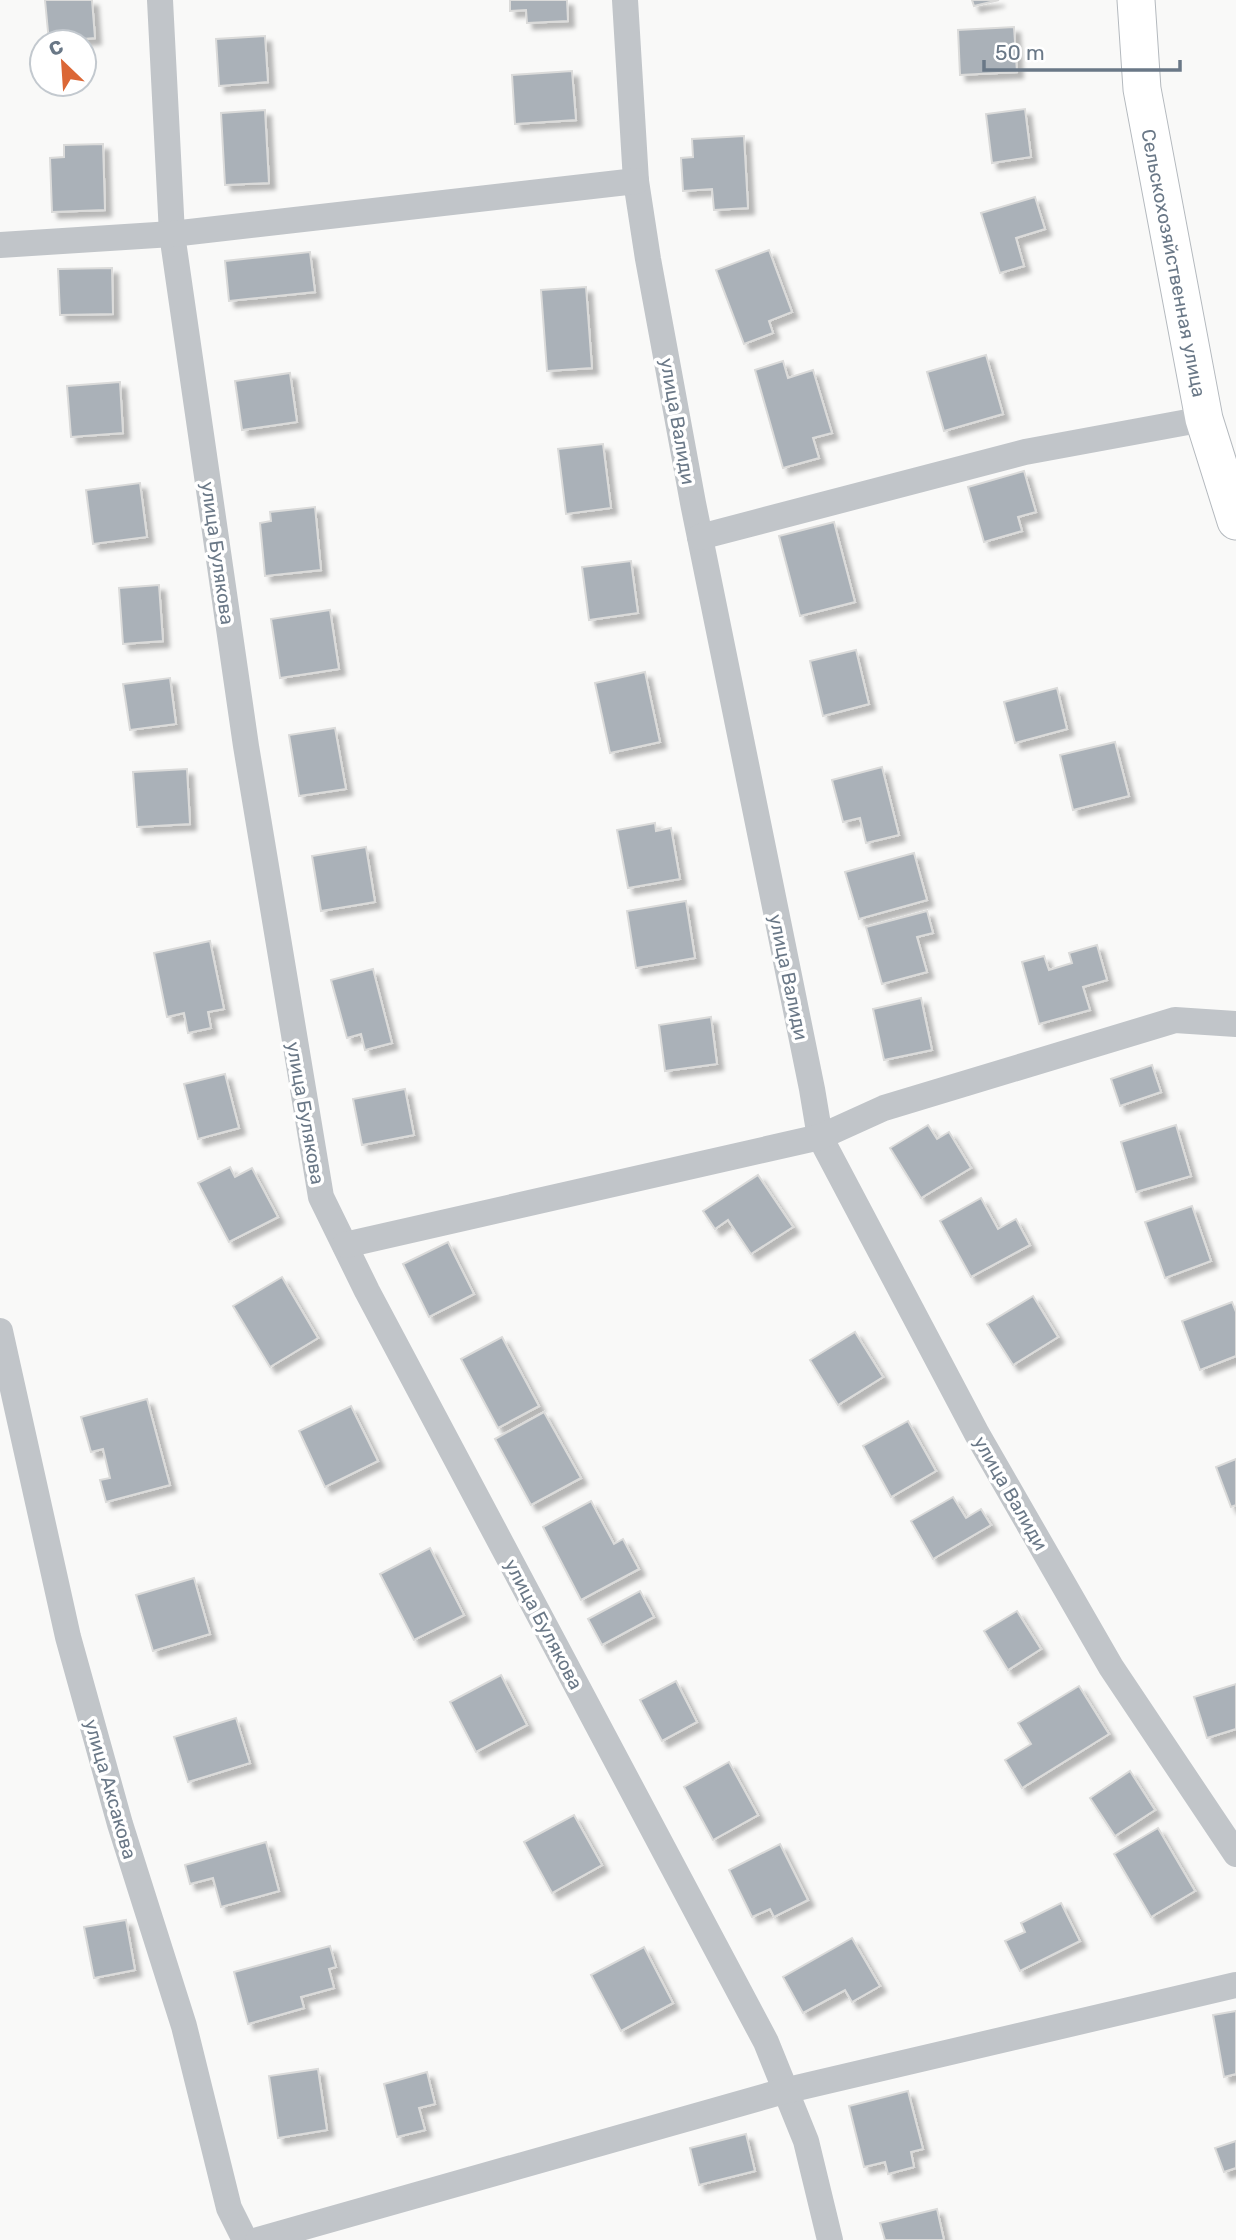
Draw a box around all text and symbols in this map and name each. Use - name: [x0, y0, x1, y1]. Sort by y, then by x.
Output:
- north arrow: [28, 28, 98, 98]
- scale bar: [984, 28, 1180, 72]
- text: С: [45, 35, 67, 61]
- text: 50 m: [995, 40, 1045, 65]
- street label: Сельскохозяйственная улица: [1136, 127, 1211, 399]
- street label: улица Валиди: [655, 356, 700, 486]
- street label: улица Булякова: [196, 480, 239, 626]
- street label: улица Валиди: [764, 912, 813, 1042]
- street label: улица Булякова: [282, 1040, 329, 1186]
- street label: улица Валиди: [969, 1432, 1053, 1554]
- street label: улица Булякова: [499, 1555, 588, 1693]
- street label: улица Аксакова: [80, 1717, 141, 1862]

